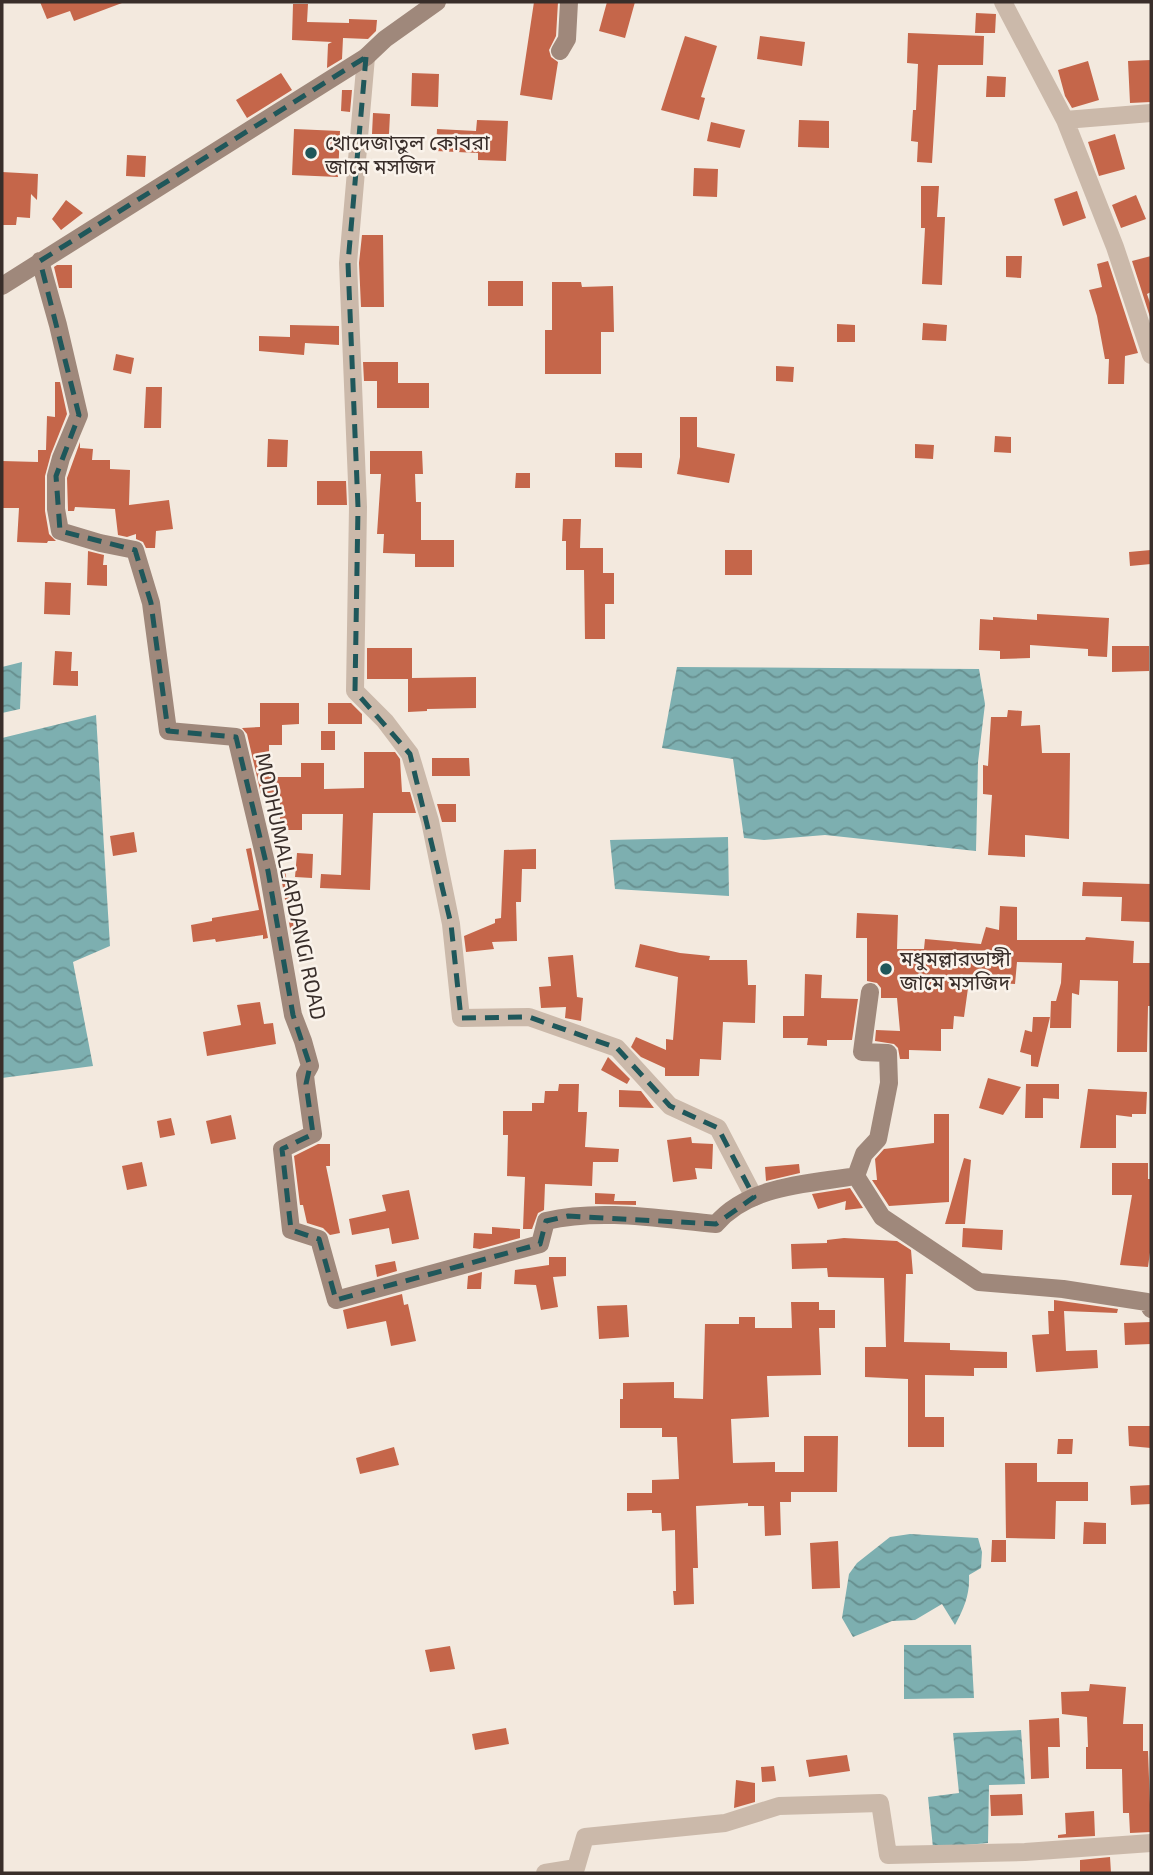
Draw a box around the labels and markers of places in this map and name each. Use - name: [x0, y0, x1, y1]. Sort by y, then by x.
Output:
- place label: খোদেজাতুল কোবরা জামে মসজিদ: [324, 129, 490, 178]
- marker: খোদেজাতুল কোবরা জামে মসজিদ: [303, 145, 319, 161]
- place label: মধুমল্লারডাঙ্গী জামে মসজিদ: [899, 945, 1011, 994]
- marker: মধুমল্লারডাঙ্গী জামে মসজিদ: [878, 961, 894, 977]

